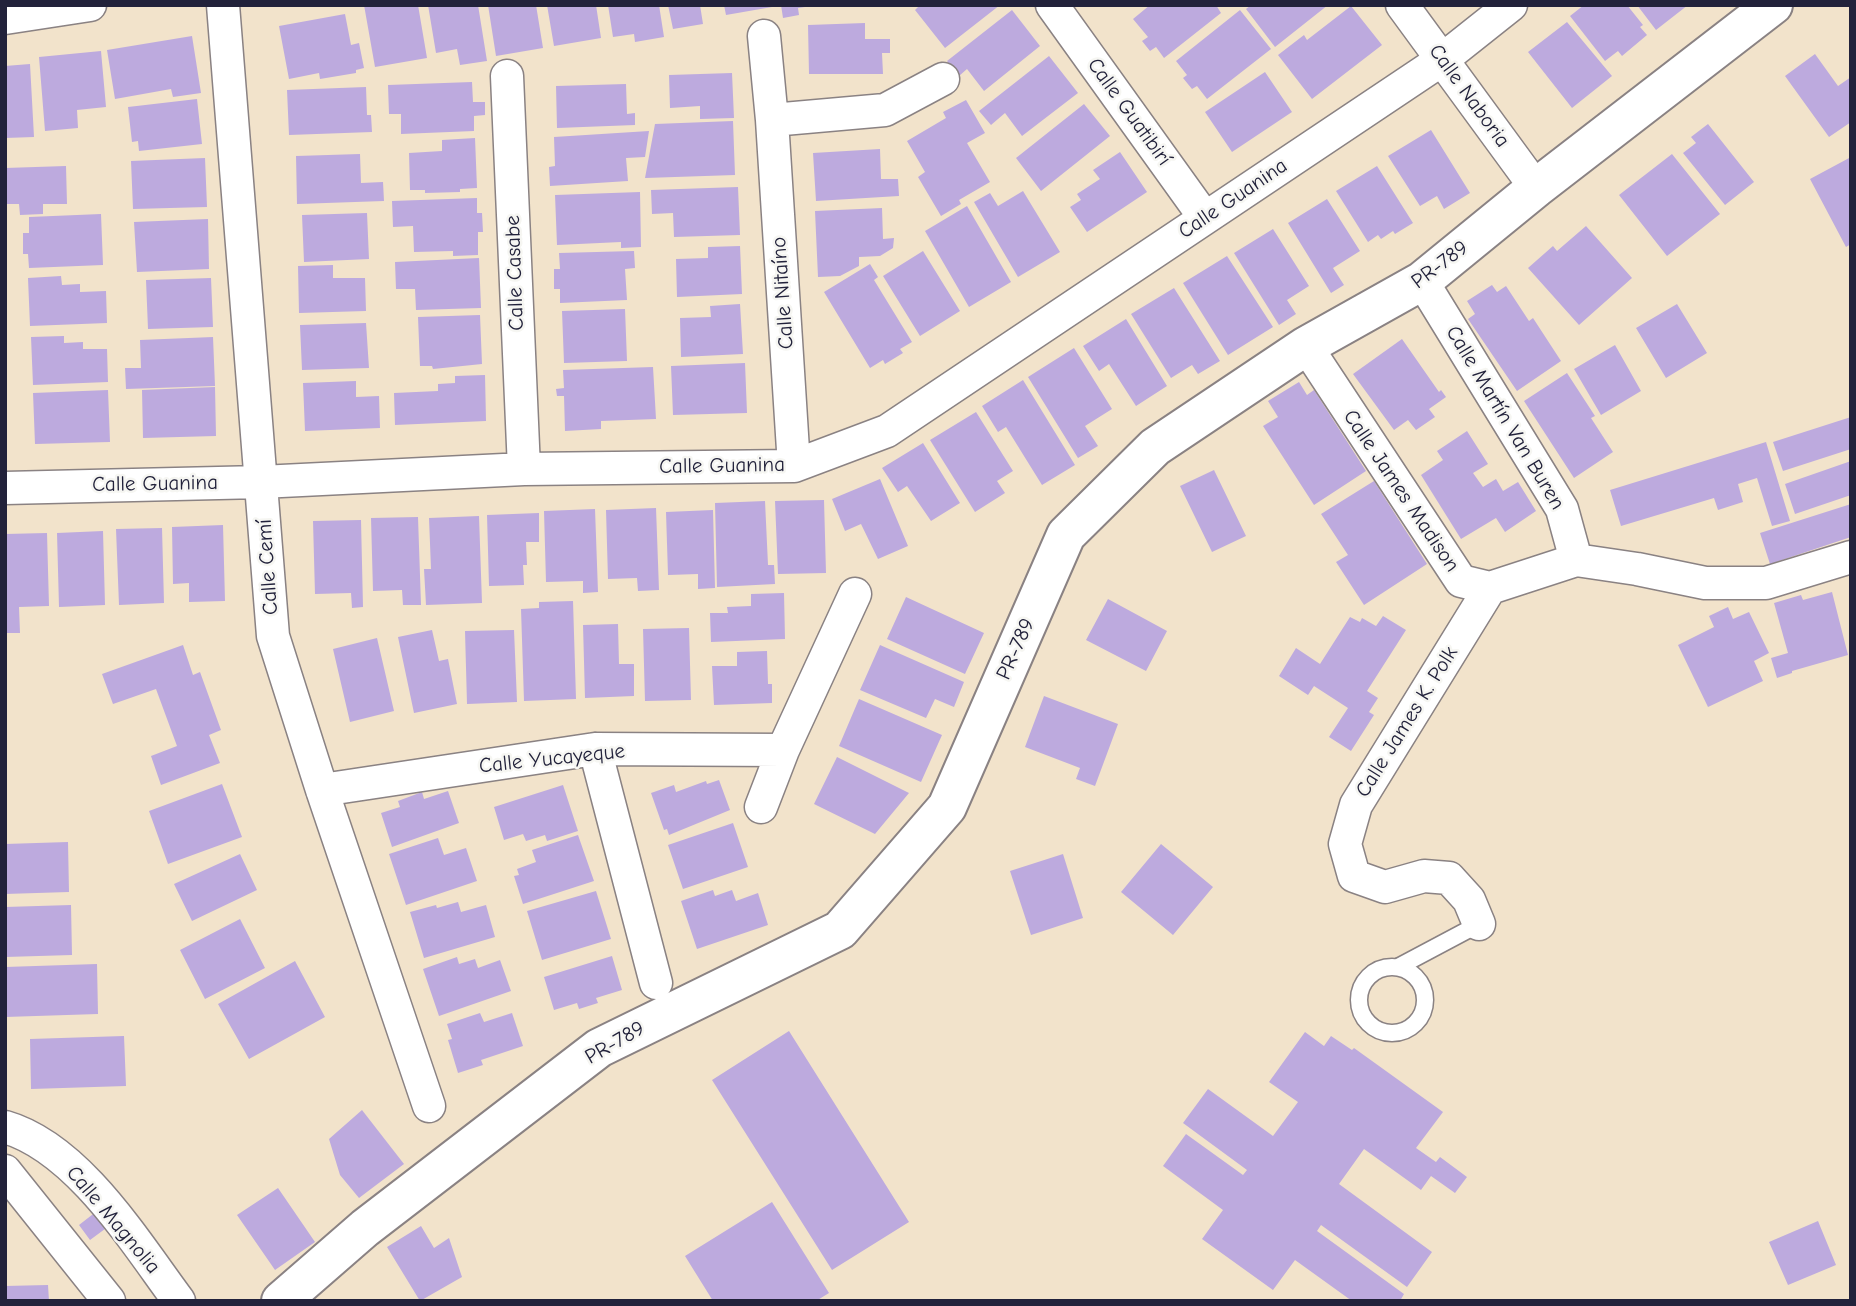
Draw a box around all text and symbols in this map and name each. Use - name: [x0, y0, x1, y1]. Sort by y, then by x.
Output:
- street label: Calle Naboria: [1423, 39, 1515, 153]
- street label: Calle Guatibirí: [1081, 53, 1177, 171]
- street label: Calle Guanina: [1174, 153, 1292, 245]
- street label: Calle Casabe: [500, 215, 530, 331]
- street label: Calle Nitaíno: [766, 236, 800, 350]
- street label: PR-789: [1407, 236, 1473, 294]
- street label: Calle Martín Van Buren: [1440, 322, 1570, 514]
- street label: Calle James Madison: [1337, 405, 1465, 577]
- street label: Calle Guanina: [659, 452, 785, 480]
- street label: Calle Guanina: [92, 470, 218, 498]
- street label: Calle Cemí: [252, 518, 284, 616]
- street label: PR-789: [991, 614, 1041, 684]
- street label: Calle James K. Polk: [1350, 642, 1464, 802]
- street label: Calle Yucayeque: [478, 739, 626, 779]
- street label: PR-789: [581, 1016, 649, 1070]
- street label: Calle Magnolia: [61, 1161, 165, 1279]

